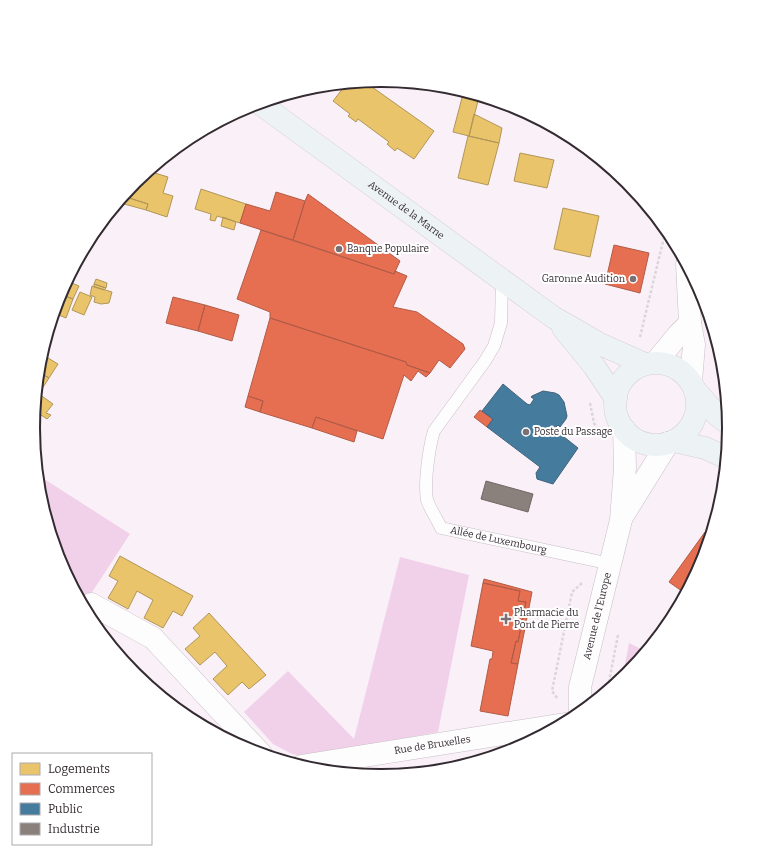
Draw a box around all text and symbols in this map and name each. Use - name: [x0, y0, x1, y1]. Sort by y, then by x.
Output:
- street label: Avenue de la Marne: [366, 178, 447, 242]
- place label: Banque Populaire: [347, 243, 429, 255]
- marker: Banque Populaire: [334, 244, 344, 254]
- place label: Garonne Audition: [542, 273, 626, 285]
- marker: Garonne Audition: [628, 274, 638, 284]
- place label: Poste du Passage: [534, 426, 613, 438]
- marker: Poste du Passage: [521, 427, 531, 437]
- street label: Allée de Luxembourg: [449, 524, 548, 556]
- street label: Avenue de l'Europe: [581, 571, 614, 661]
- place label: Pharmacie du Pont de Pierre: [514, 607, 579, 631]
- marker: Pharmacie du Pont de Pierre: [501, 614, 511, 624]
- street label: Rue de Bruxelles: [393, 733, 472, 757]
- legend: [12, 753, 152, 845]
- text: Logements: [48, 762, 110, 776]
- text: Commerces: [48, 782, 115, 796]
- text: Public: [48, 802, 83, 816]
- text: Industrie: [48, 822, 100, 836]

